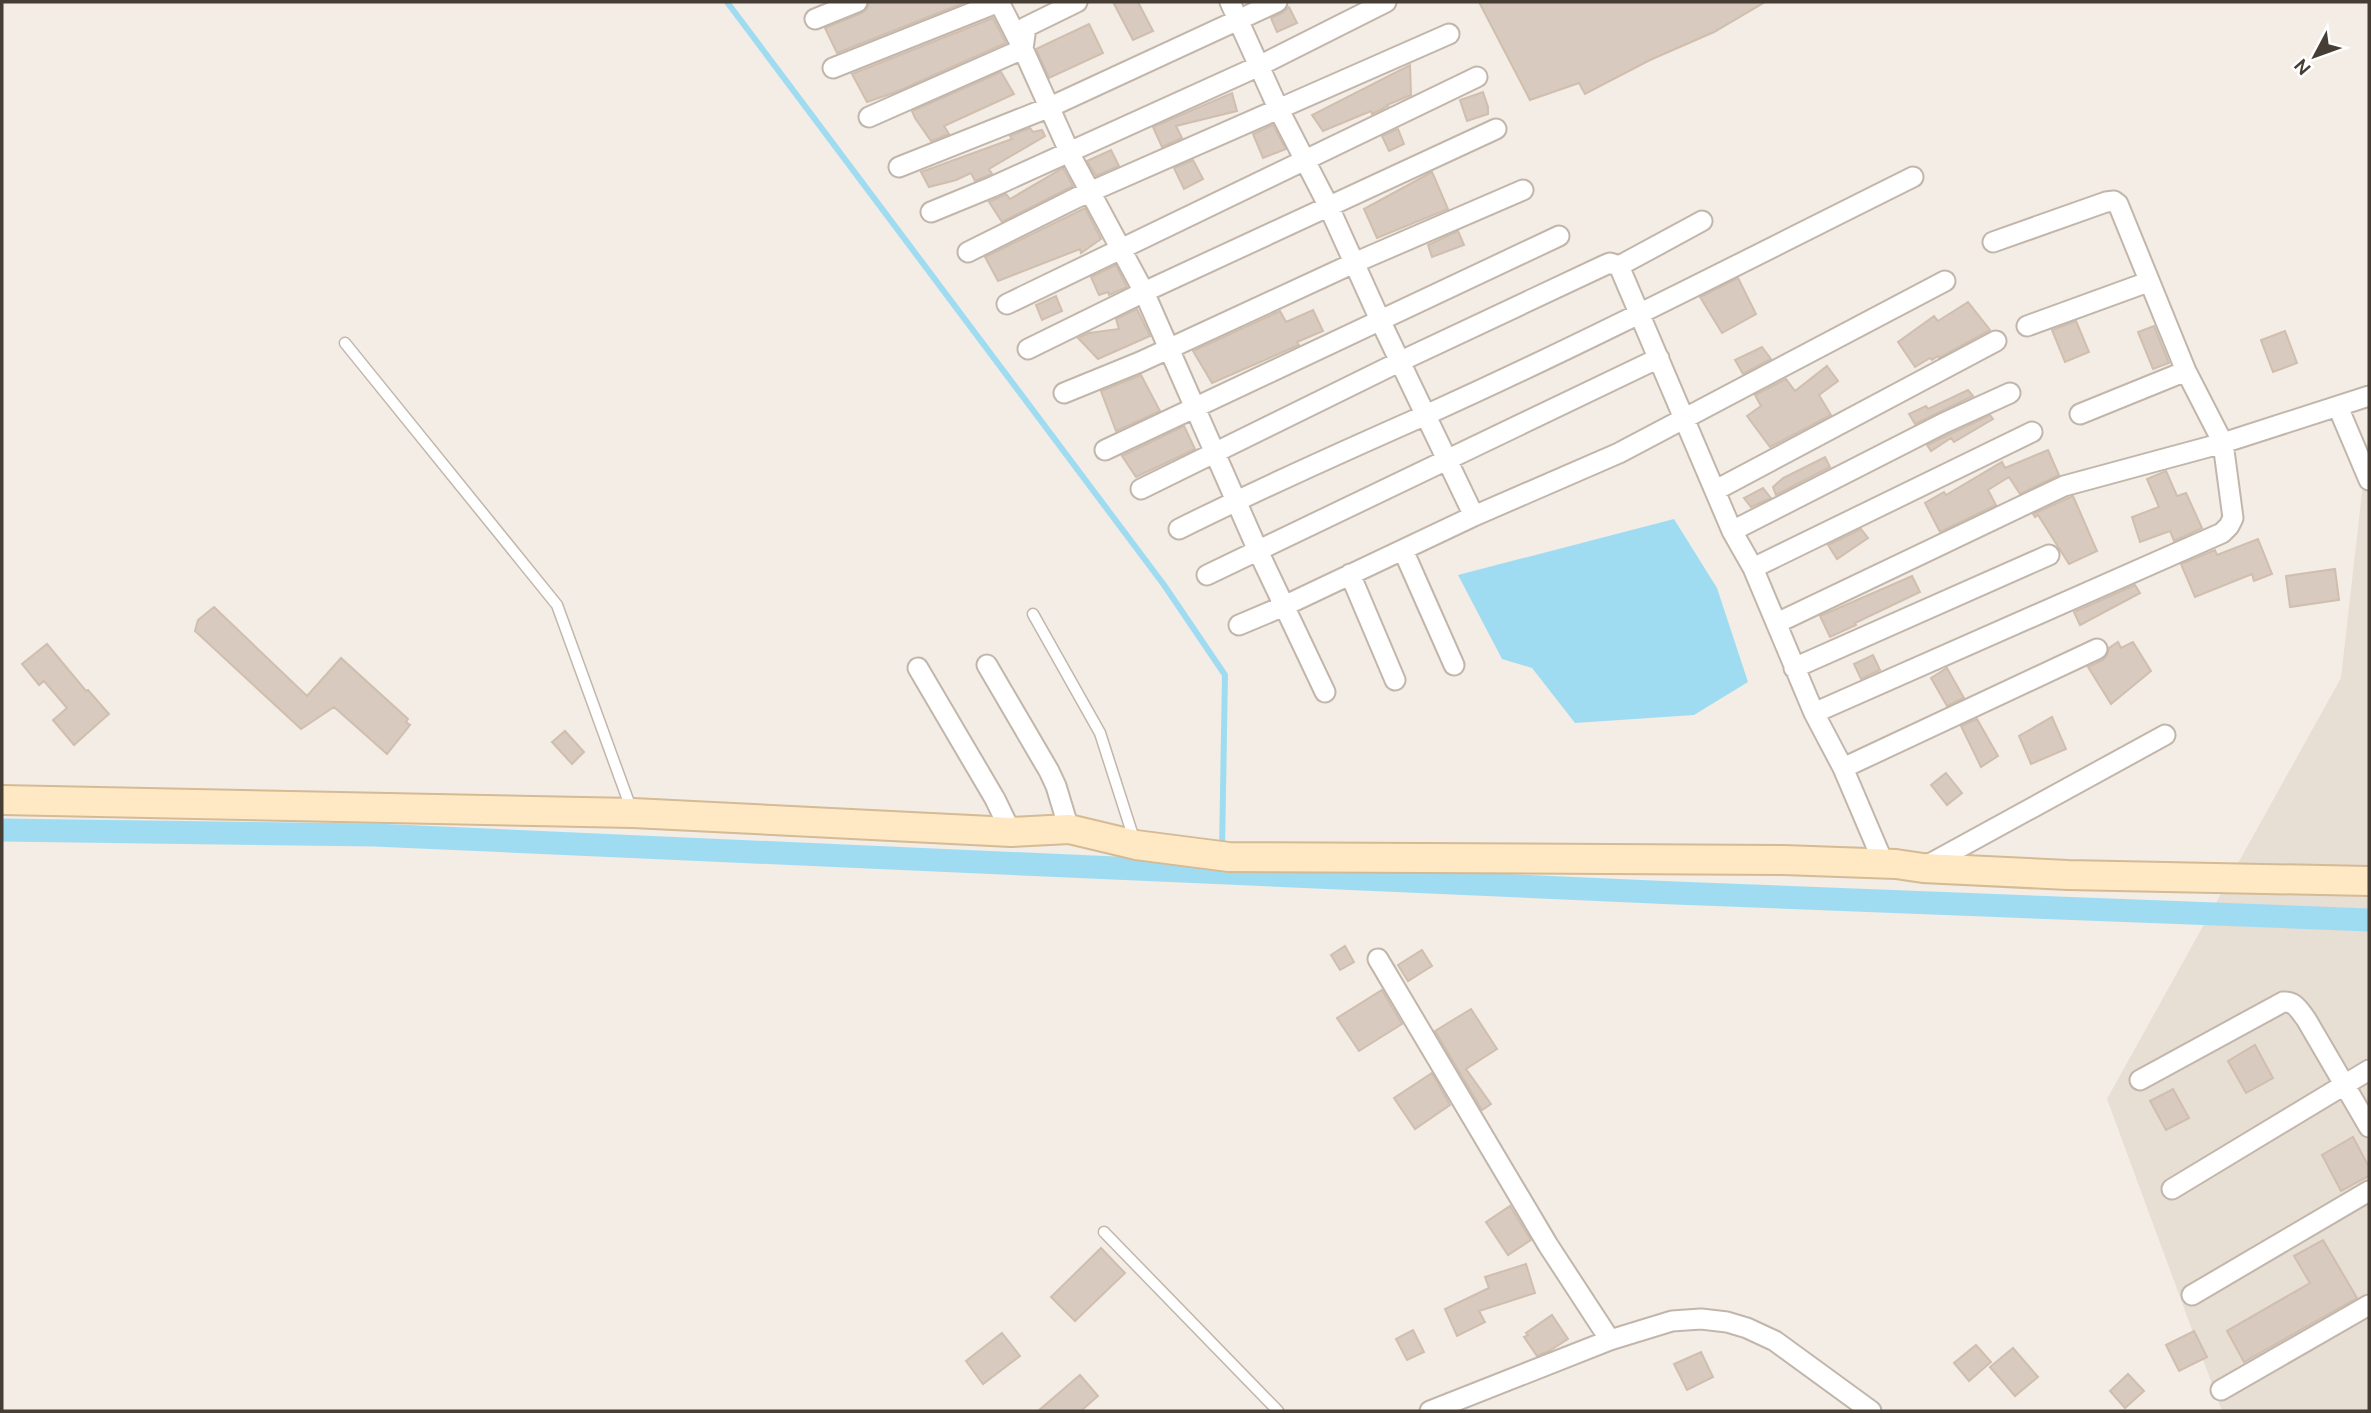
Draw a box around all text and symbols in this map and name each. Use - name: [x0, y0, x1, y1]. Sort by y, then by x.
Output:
- north arrow: [2280, 21, 2350, 91]
- text: N: [2289, 55, 2315, 80]

